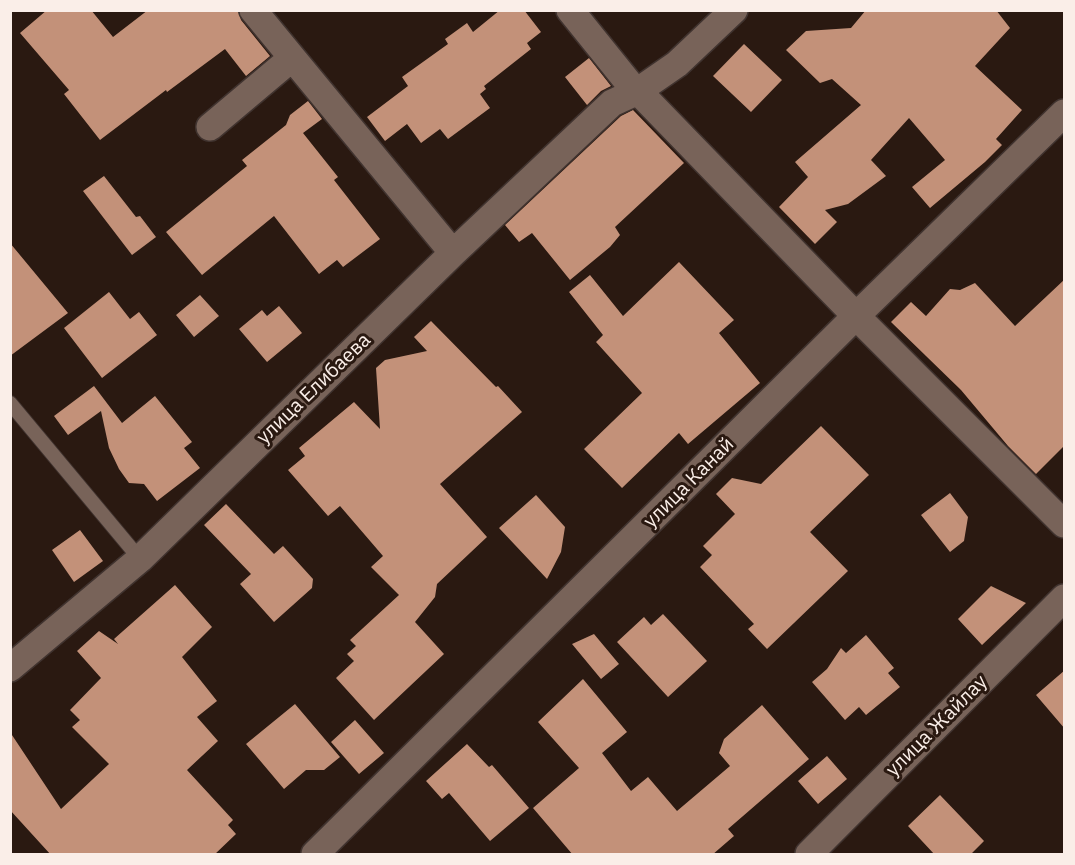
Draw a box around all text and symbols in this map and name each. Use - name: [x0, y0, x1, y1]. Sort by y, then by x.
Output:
- street label: улица Елибаева: [252, 328, 376, 450]
- street label: улица Канай: [639, 433, 739, 533]
- street label: улица Жайлау: [881, 670, 993, 782]

